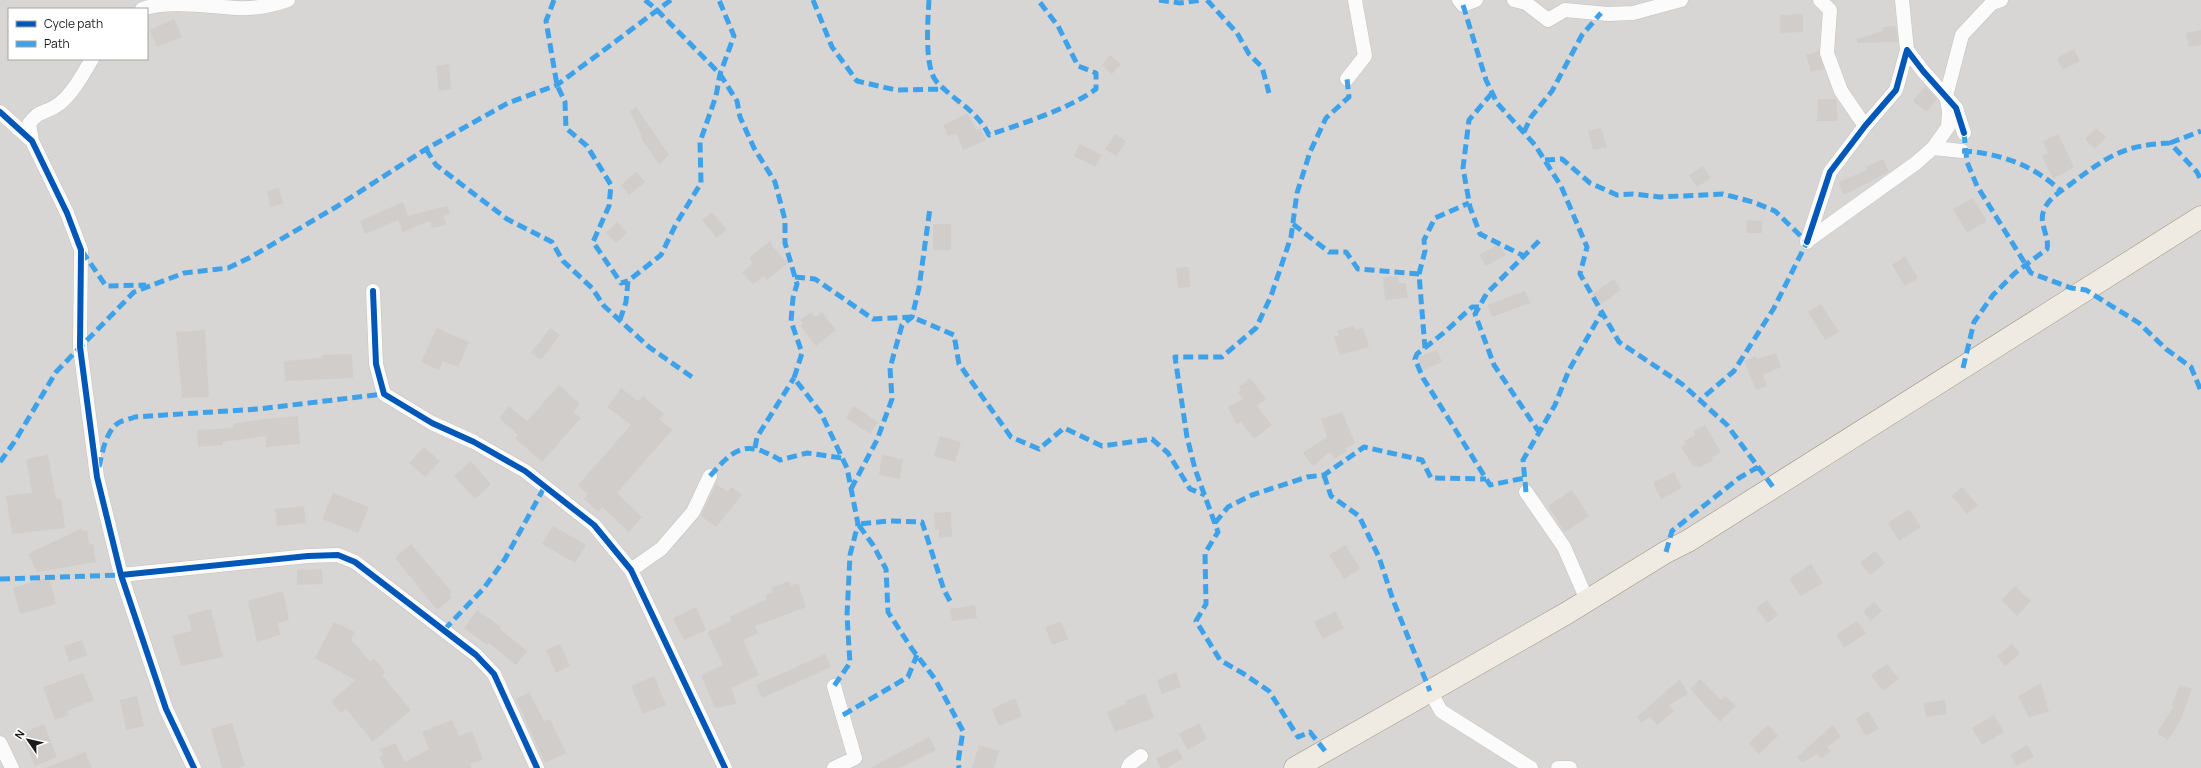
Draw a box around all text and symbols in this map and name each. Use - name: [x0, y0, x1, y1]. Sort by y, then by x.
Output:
- legend: [8, 8, 148, 60]
- text: Cycle path: [44, 15, 103, 32]
- text: Path: [44, 35, 70, 52]
- north arrow: [8, 720, 48, 760]
- text: N: [11, 727, 28, 742]

